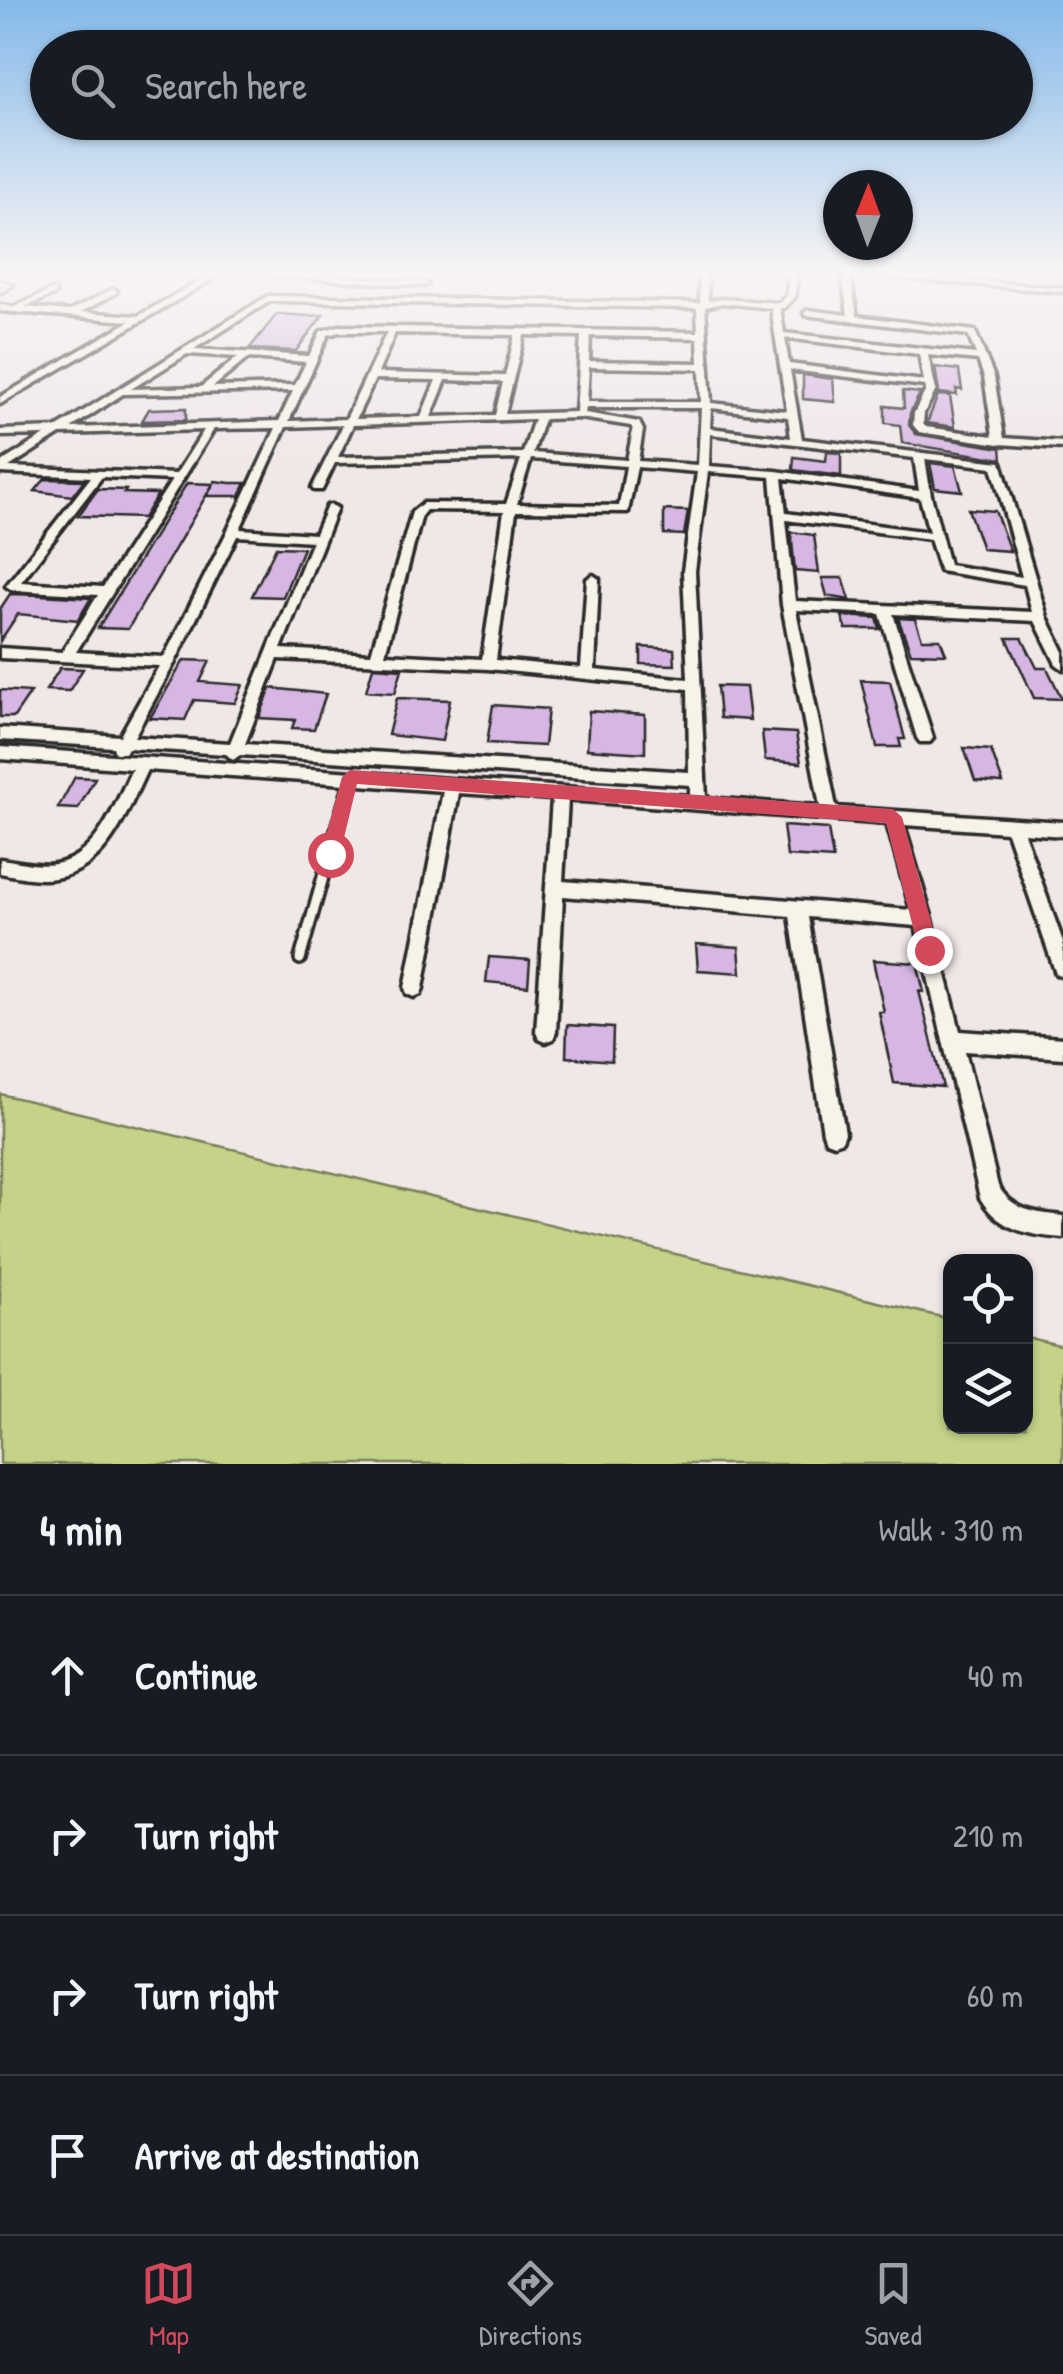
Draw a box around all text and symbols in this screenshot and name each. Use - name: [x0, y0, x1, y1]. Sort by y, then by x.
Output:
- search box: [30, 30, 1033, 140]
- icon: search: [65, 58, 120, 113]
- text: Search here: [145, 59, 307, 111]
- north arrow: [823, 170, 913, 260]
- route start: [308, 832, 354, 878]
- route end: [907, 928, 953, 974]
- map controls: [943, 1254, 1033, 1434]
- button: locate: [943, 1254, 1033, 1344]
- button: layers: [943, 1344, 1033, 1434]
- text: 4 min: [40, 1501, 122, 1558]
- text: Walk · 310 m: [878, 1508, 1023, 1551]
- icon: ahead: [40, 1648, 95, 1703]
- text: Continue: [135, 1649, 257, 1701]
- text: 40 m: [968, 1654, 1023, 1697]
- icon: right: [40, 1808, 95, 1863]
- text: Turn right: [135, 1809, 278, 1861]
- text: 210 m: [953, 1814, 1023, 1857]
- icon: right: [40, 1968, 95, 2023]
- text: Turn right: [135, 1969, 278, 2021]
- text: 60 m: [967, 1974, 1023, 2017]
- icon: arrive: [40, 2128, 95, 2183]
- text: Arrive at destination: [135, 2129, 419, 2181]
- tab: Map: [141, 2256, 196, 2354]
- tab: Directions: [479, 2256, 582, 2354]
- tab: Saved: [865, 2256, 922, 2354]

